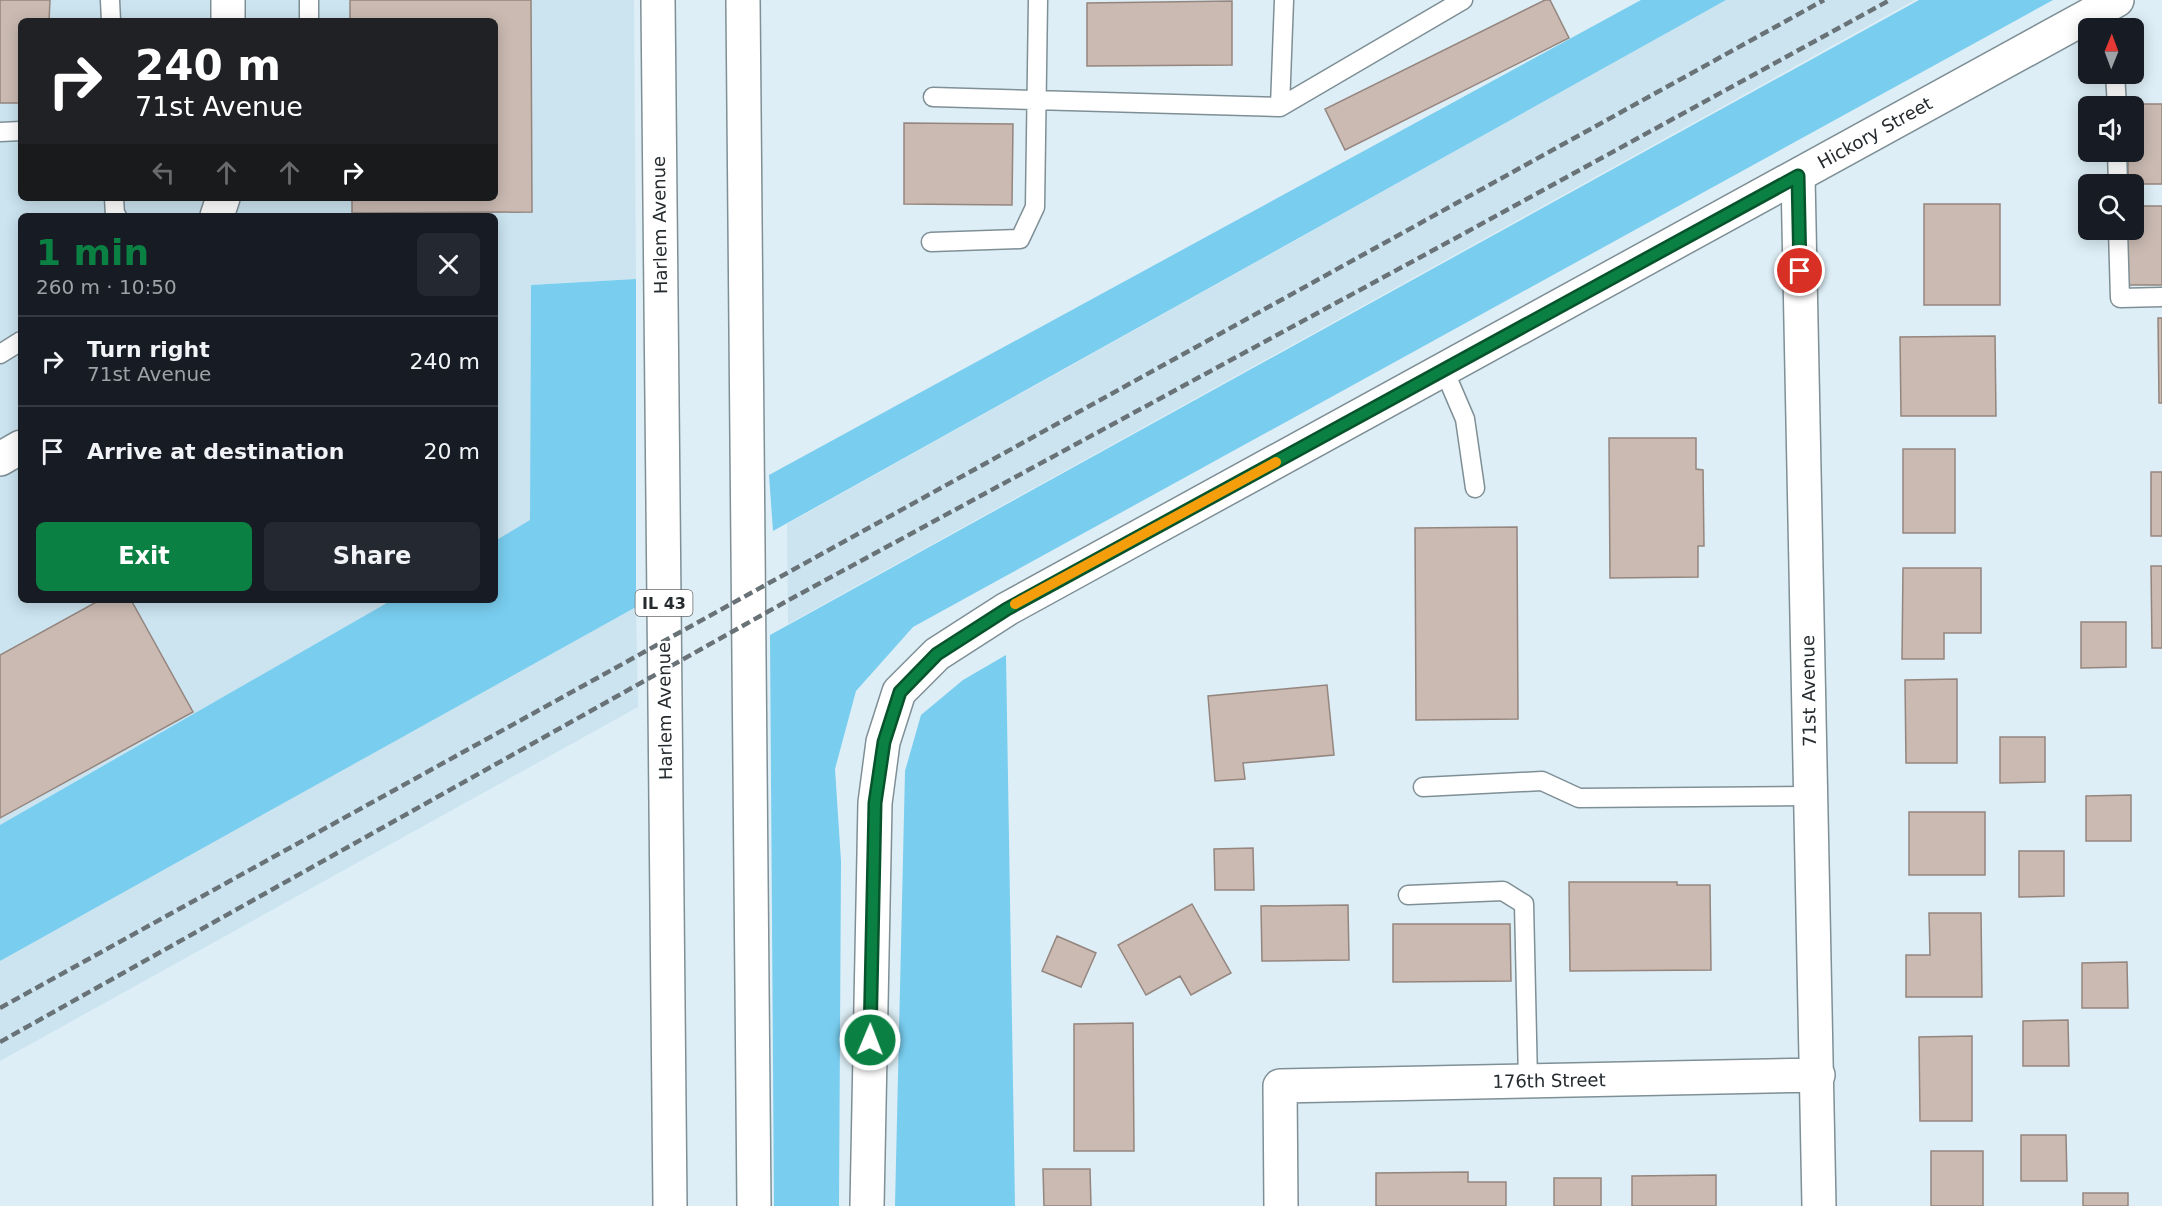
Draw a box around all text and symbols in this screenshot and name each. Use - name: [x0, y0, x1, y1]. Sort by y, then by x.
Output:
- north arrow: [2078, 18, 2144, 84]
- map controls: [2078, 18, 2144, 240]
- text: 240 m: [135, 41, 281, 90]
- icon: right: [36, 42, 114, 120]
- text: 71st Avenue: [135, 91, 303, 122]
- street label: Hickory Street: [1814, 92, 1936, 173]
- button: sound: [2078, 96, 2144, 162]
- icon: left: [147, 156, 180, 189]
- icon: ahead: [210, 156, 243, 189]
- icon: ahead: [273, 156, 306, 189]
- icon: right: [336, 156, 369, 189]
- street label: Harlem Avenue: [648, 156, 671, 294]
- button: search: [2078, 174, 2144, 240]
- text: 1 min: [36, 232, 149, 273]
- button: close: [417, 233, 480, 296]
- pin: [1774, 245, 1825, 296]
- icon: arrive: [1783, 254, 1816, 287]
- text: 260 m · 10:50: [36, 275, 177, 299]
- text: Turn right: [87, 337, 210, 362]
- icon: right: [36, 345, 69, 378]
- text: 240 m: [410, 349, 480, 374]
- text: 71st Avenue: [87, 362, 211, 386]
- icon: arrive: [36, 435, 69, 468]
- text: Arrive at destination: [87, 439, 344, 464]
- text: 20 m: [424, 439, 480, 464]
- button: Exit: [36, 522, 252, 591]
- button: Share: [264, 522, 480, 591]
- road number: IL 43: [636, 590, 692, 616]
- street label: 71st Avenue: [1797, 635, 1820, 747]
- street label: Harlem Avenue: [653, 642, 676, 780]
- position arrow: [838, 1008, 902, 1072]
- street label: 176th Street: [1492, 1069, 1606, 1092]

